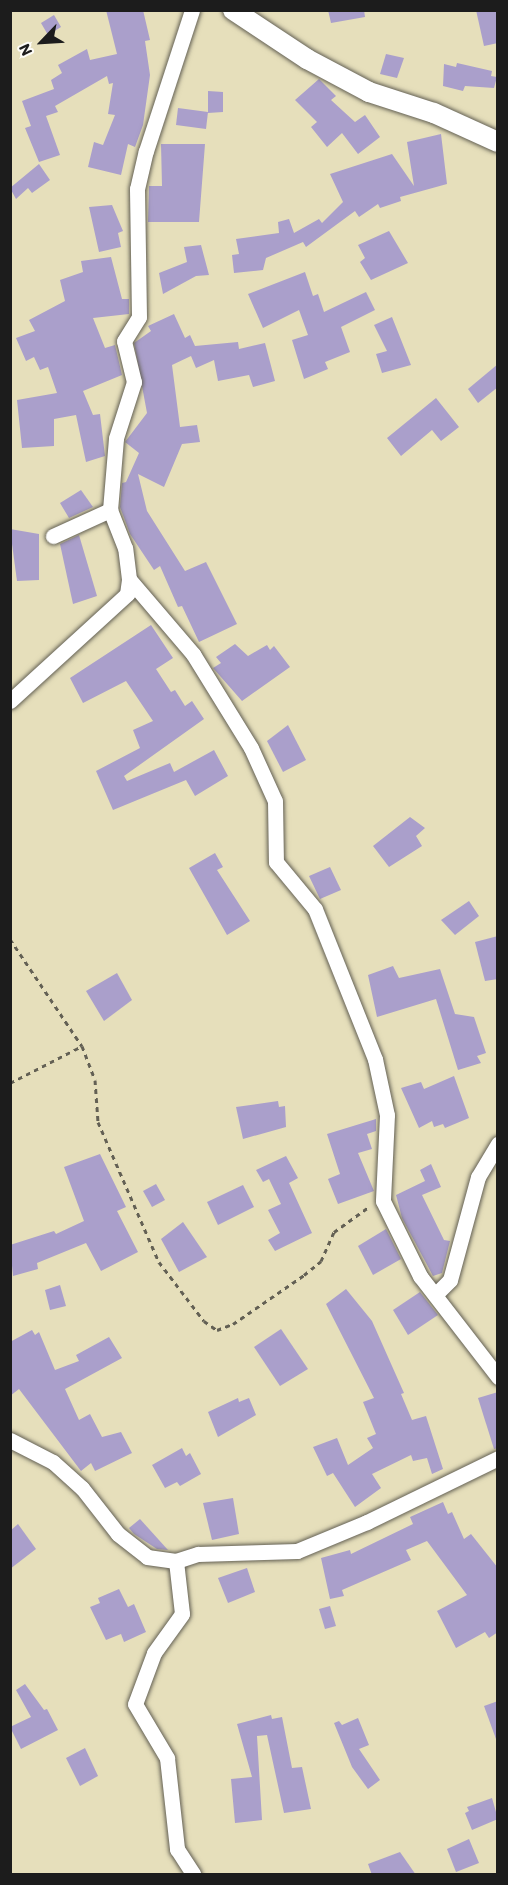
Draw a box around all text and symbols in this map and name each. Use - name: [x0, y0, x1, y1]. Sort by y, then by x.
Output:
- north arrow: [12, 12, 72, 72]
- text: N: [14, 41, 36, 59]

